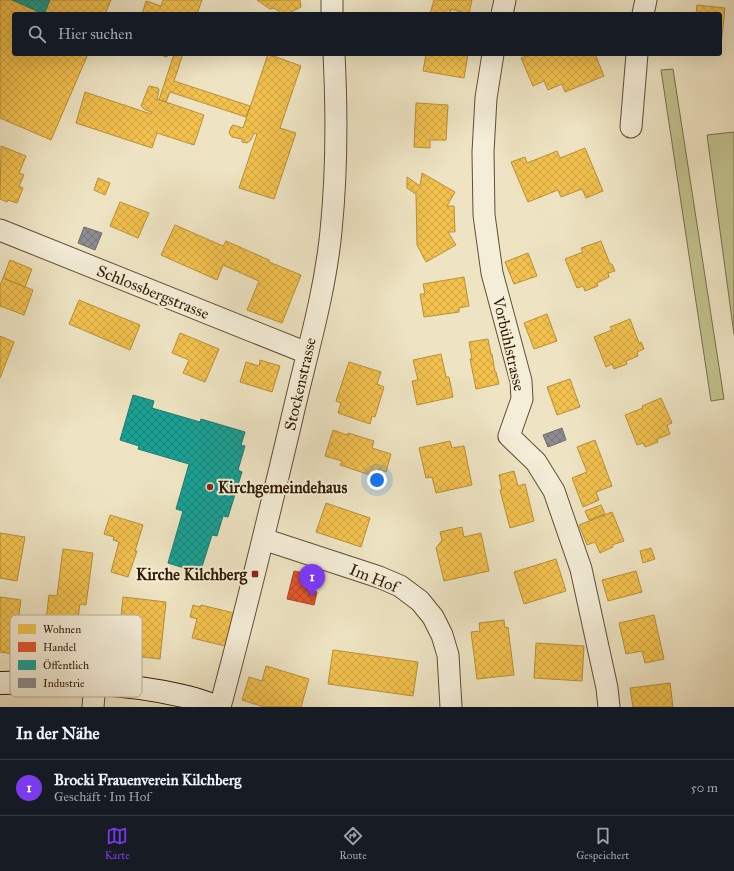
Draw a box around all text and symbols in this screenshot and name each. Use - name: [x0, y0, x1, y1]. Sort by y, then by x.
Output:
- search box: [12, 12, 722, 56]
- icon: search: [26, 23, 48, 45]
- text: Hier suchen: [58, 25, 133, 43]
- street label: Schlossbergstrasse: [94, 261, 212, 324]
- street label: Vorbühlstrasse: [489, 294, 529, 393]
- street label: Stockenstrasse: [280, 335, 320, 432]
- your location: [367, 470, 387, 490]
- place label: Kirchgemeindehaus: [218, 478, 347, 498]
- marker: Kirchgemeindehaus: [205, 482, 215, 492]
- street label: Im Hof: [347, 560, 404, 597]
- pin: 1: [299, 564, 325, 597]
- place label: Kirche Kilchberg: [136, 565, 248, 585]
- marker: Kirche Kilchberg: [250, 569, 260, 579]
- legend: [10, 615, 142, 697]
- text: Wohnen: [43, 623, 81, 636]
- text: Handel: [43, 641, 76, 654]
- text: Öffentlich: [43, 658, 89, 672]
- text: Industrie: [43, 677, 85, 690]
- text: In der Nähe: [16, 723, 100, 744]
- text: Brocki Frauenverein Kilchberg: [54, 771, 241, 789]
- text: 1: [26, 780, 32, 796]
- text: 50 m: [691, 780, 718, 796]
- text: Geschäft · Im Hof: [54, 789, 151, 805]
- tab: Karte: [105, 825, 130, 862]
- tab: Route: [339, 825, 367, 862]
- tab: Gespeichert: [576, 825, 629, 862]

